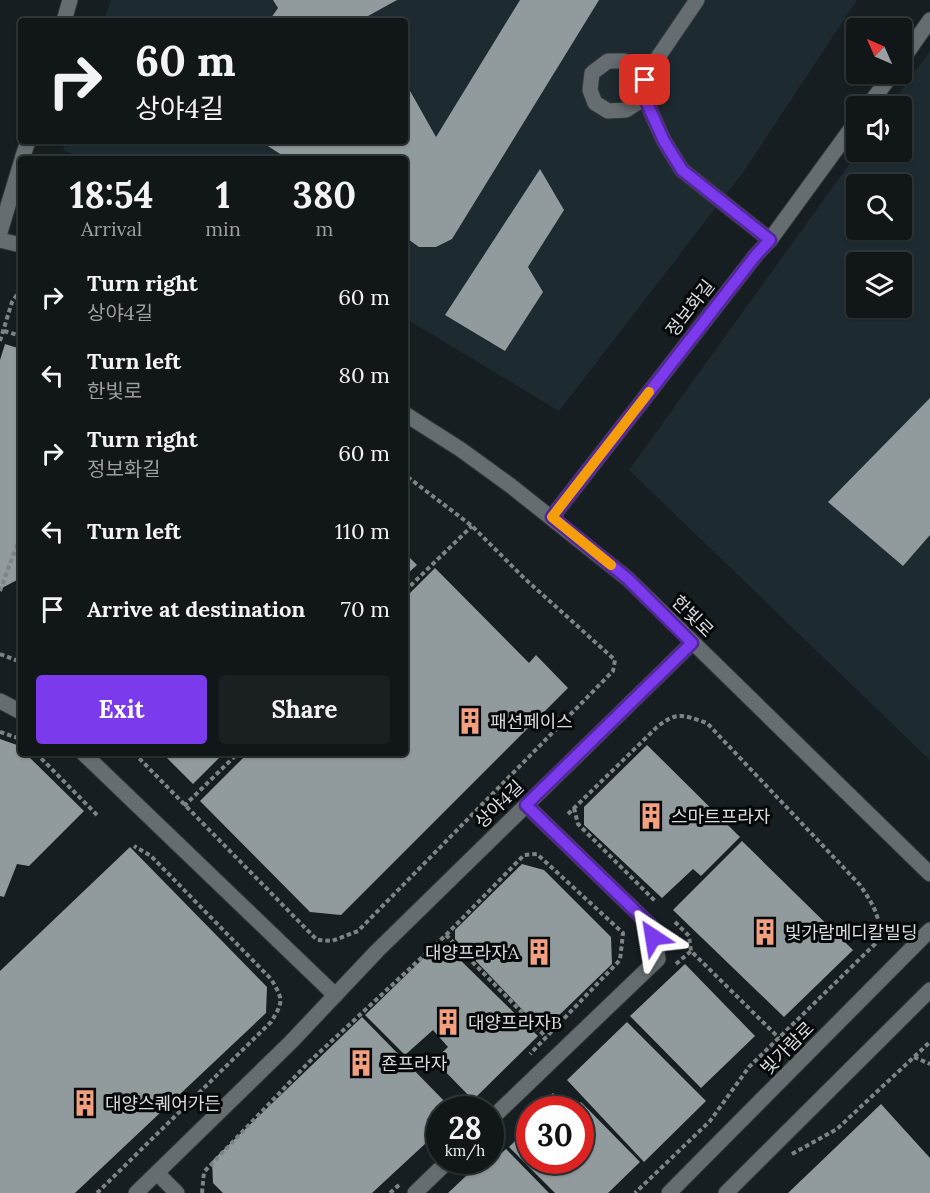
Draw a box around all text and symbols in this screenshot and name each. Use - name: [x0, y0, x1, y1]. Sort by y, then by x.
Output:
- north arrow: [846, 18, 912, 84]
- map controls: [846, 18, 912, 318]
- text: 60 m: [135, 34, 236, 88]
- icon: right: [36, 42, 114, 120]
- pin: [619, 54, 670, 105]
- icon: arrive: [628, 63, 661, 96]
- text: 상야4길: [135, 91, 224, 125]
- button: sound: [846, 96, 912, 162]
- text: 18:54: [70, 172, 153, 218]
- text: 1: [216, 172, 230, 218]
- text: 380: [293, 172, 356, 218]
- button: search: [846, 174, 912, 240]
- text: Arrival: [81, 216, 142, 241]
- text: min: [205, 216, 241, 241]
- text: m: [315, 216, 333, 241]
- button: layers: [846, 252, 912, 318]
- text: Turn right: [87, 269, 198, 297]
- street label: 정보화길: [661, 275, 719, 341]
- icon: right: [36, 281, 69, 314]
- text: 60 m: [338, 283, 390, 311]
- text: 상야4길: [87, 300, 153, 325]
- text: Turn left: [87, 347, 181, 375]
- icon: left: [36, 359, 69, 392]
- text: 80 m: [339, 361, 390, 389]
- text: 한빛로: [87, 378, 142, 403]
- text: Turn right: [87, 425, 198, 453]
- icon: right: [36, 437, 69, 470]
- text: 60 m: [338, 439, 390, 467]
- text: 정보화길: [87, 456, 161, 481]
- icon: left: [36, 515, 69, 548]
- text: Turn left: [87, 517, 181, 545]
- text: 110 m: [335, 517, 390, 545]
- street label: 한빛로: [667, 590, 719, 642]
- icon: arrive: [36, 593, 69, 626]
- text: Arrive at destination: [87, 595, 305, 623]
- text: 70 m: [341, 595, 390, 623]
- button: Exit: [36, 675, 207, 744]
- button: Share: [219, 675, 390, 744]
- building icon: 패션페이스: [455, 706, 485, 736]
- place label: 패션페이스: [490, 710, 573, 733]
- street label: 상야4길: [470, 775, 528, 833]
- building icon: 스마트프라자: [636, 801, 666, 831]
- place label: 스마트프라자: [671, 805, 771, 828]
- position arrow: [621, 905, 685, 969]
- building icon: 빛가람메디칼빌딩: [750, 917, 780, 947]
- place label: 빛가람메디칼빌딩: [785, 921, 917, 944]
- building icon: 대양프라자A: [524, 937, 554, 967]
- place label: 대양프라자A: [425, 941, 520, 964]
- building icon: 대양프라자B: [433, 1007, 463, 1037]
- place label: 대양프라자B: [468, 1011, 562, 1034]
- street label: 빛가람로: [755, 1016, 819, 1080]
- building icon: 죤프라자: [346, 1048, 376, 1078]
- place label: 죤프라자: [381, 1052, 448, 1075]
- building icon: 대양스퀘어가든: [70, 1088, 100, 1118]
- place label: 대양스퀘어가든: [105, 1092, 221, 1115]
- speed limit sign: 30: [516, 1096, 594, 1174]
- text: 28: [448, 1109, 482, 1147]
- text: km/h: [445, 1141, 485, 1160]

